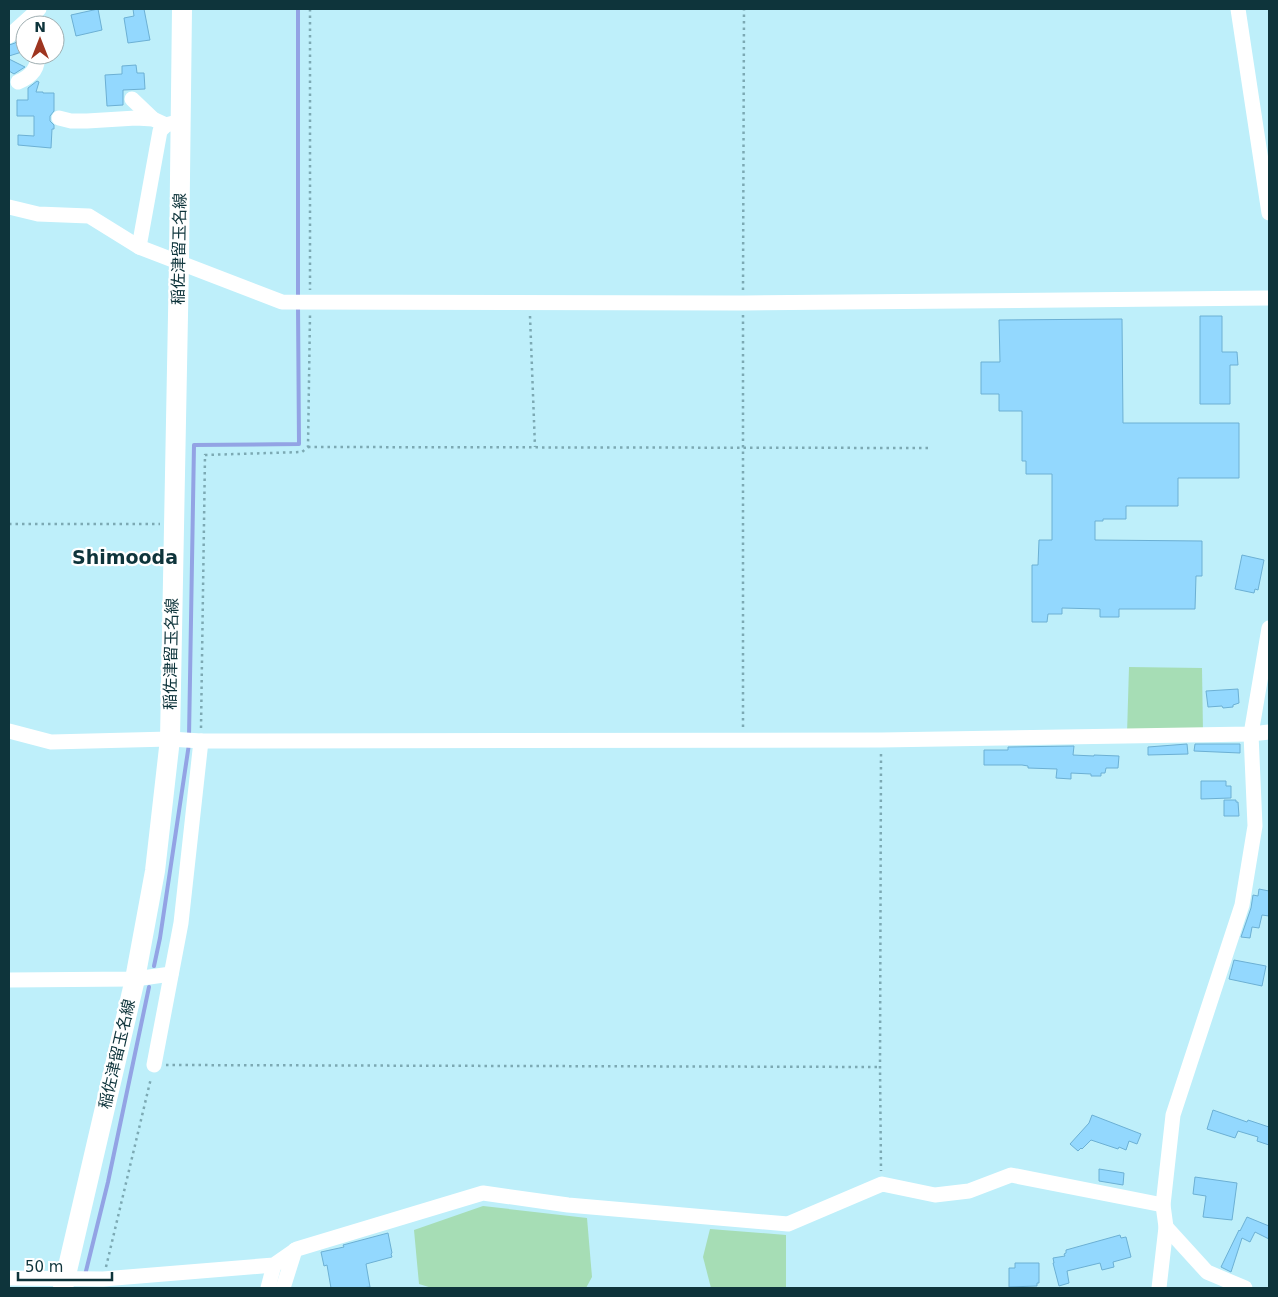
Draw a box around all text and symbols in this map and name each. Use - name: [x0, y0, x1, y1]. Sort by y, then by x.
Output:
- north arrow: [15, 15, 65, 65]
- text: N: [34, 19, 46, 35]
- street label: 稲佐津留玉名線: [169, 193, 189, 305]
- district label: Shimooda: [72, 546, 178, 568]
- street label: 稲佐津留玉名線: [161, 598, 181, 710]
- street label: 稲佐津留玉名線: [95, 997, 139, 1111]
- scale bar: [18, 1250, 111, 1282]
- text: 50 m: [25, 1258, 63, 1276]

